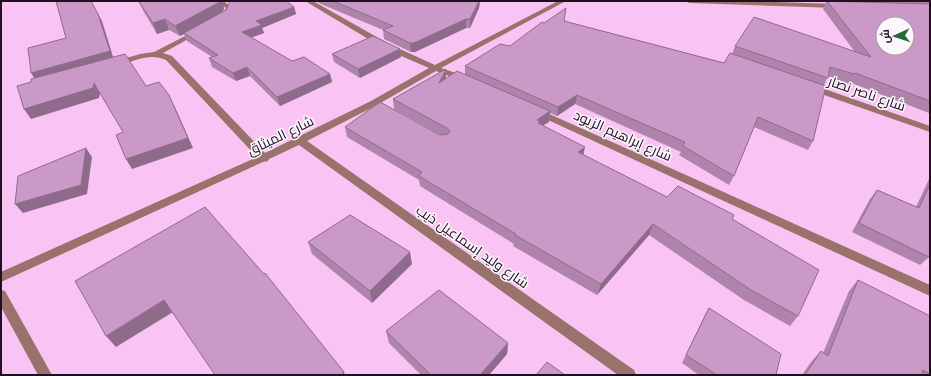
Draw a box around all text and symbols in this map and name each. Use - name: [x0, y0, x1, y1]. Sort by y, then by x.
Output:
- north arrow: [875, 16, 915, 56]
- text: ش: [877, 29, 892, 44]
- street label: شارع ناصر نصار: [825, 71, 908, 115]
- street label: شارع إبراهيم الزيود: [571, 105, 675, 166]
- street label: شارع الميثاق: [243, 111, 317, 159]
- street label: شارع وليد إسماعيل ذيب: [413, 200, 533, 292]

